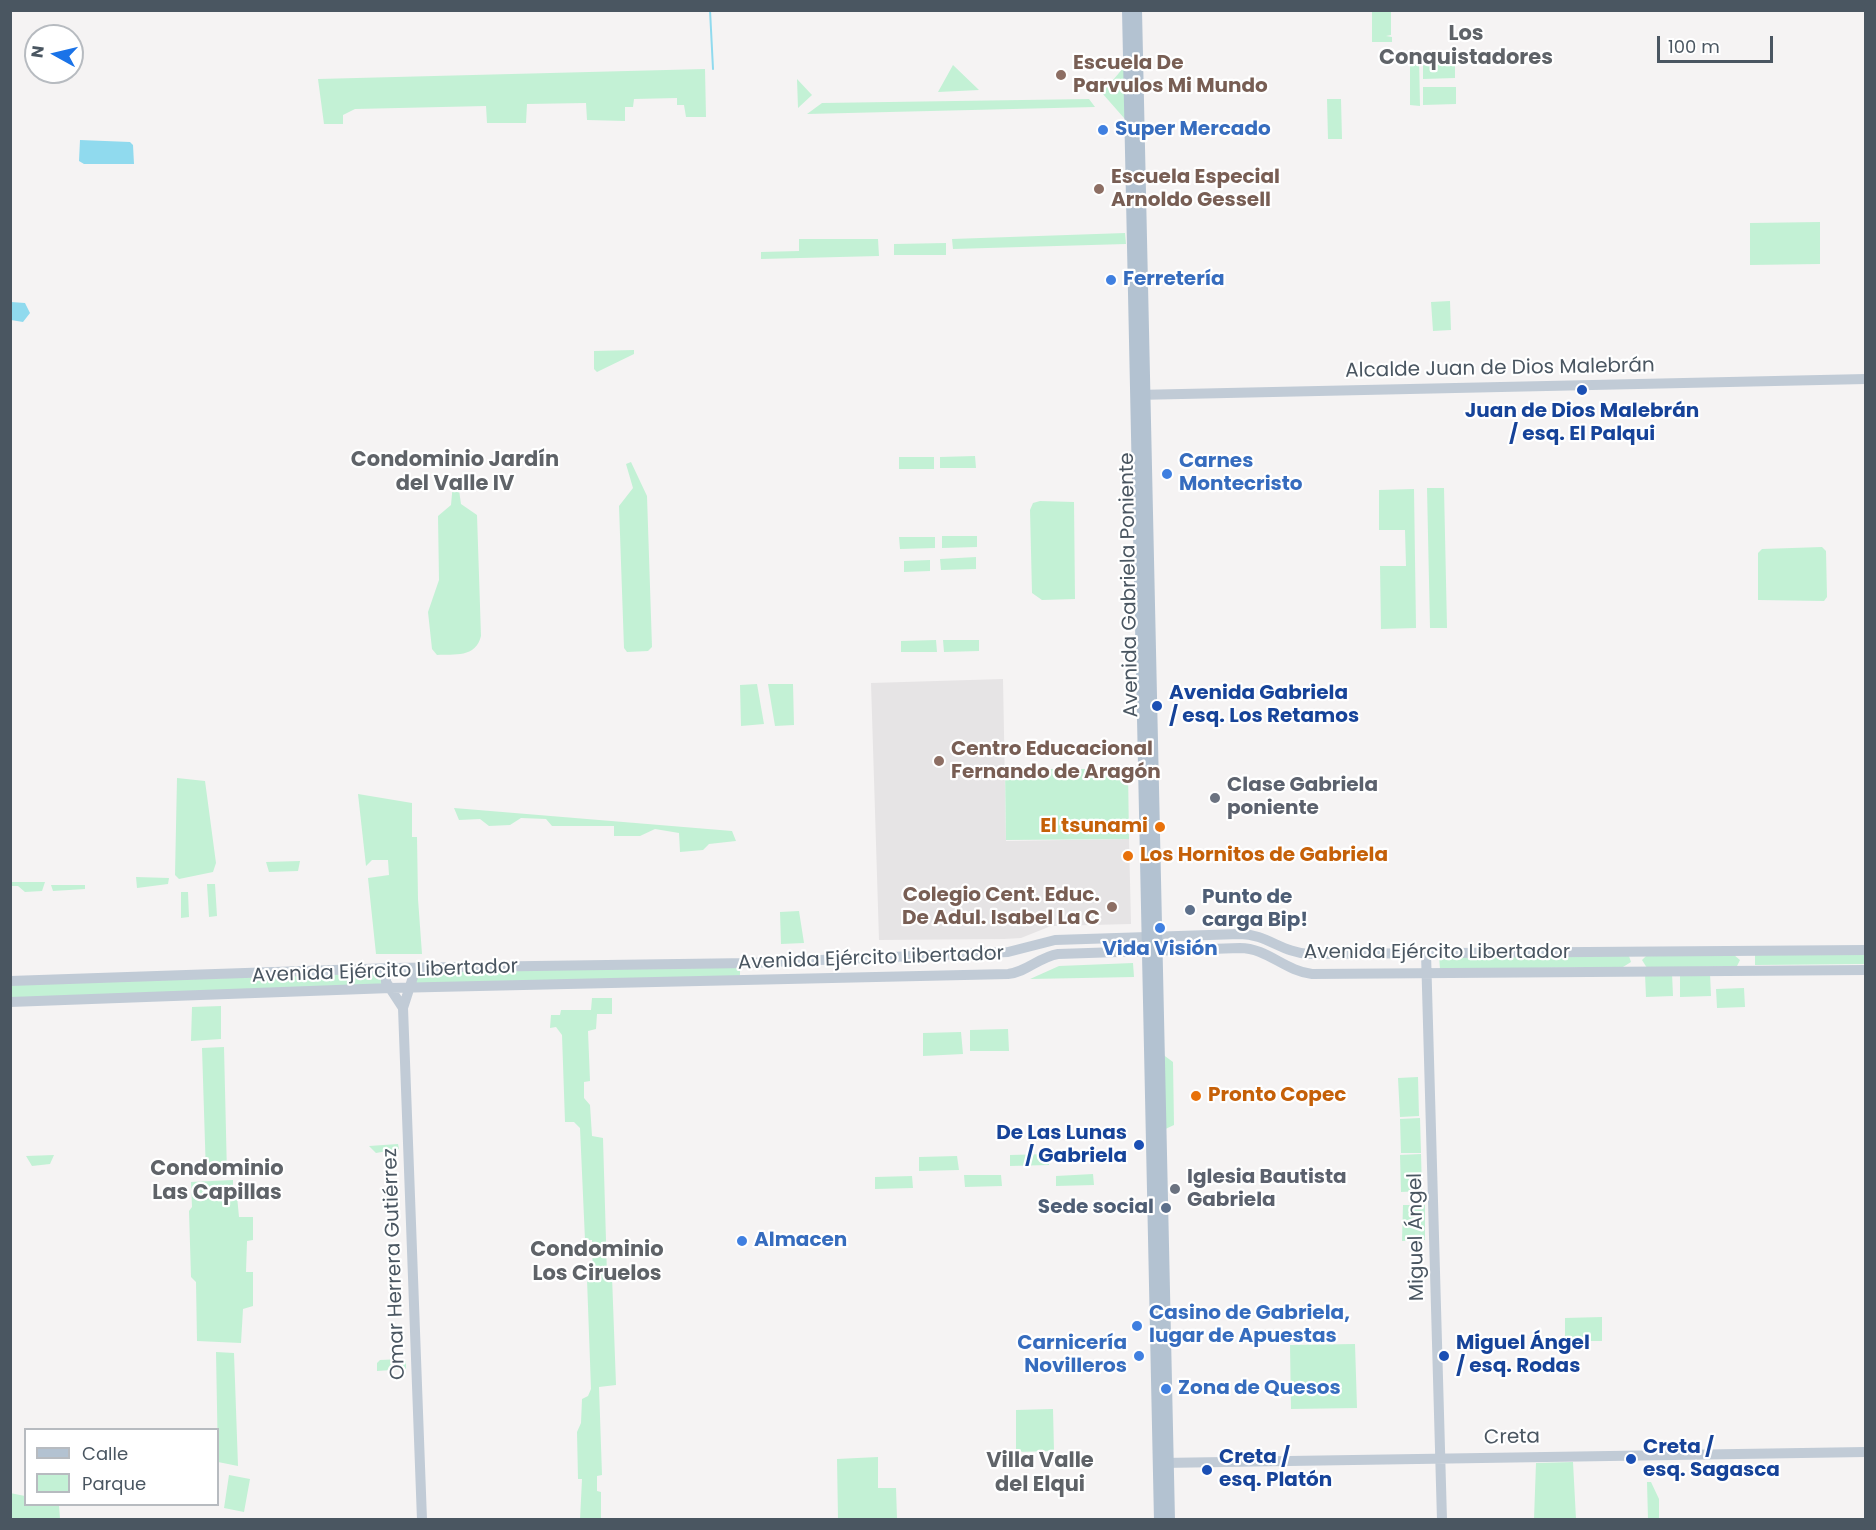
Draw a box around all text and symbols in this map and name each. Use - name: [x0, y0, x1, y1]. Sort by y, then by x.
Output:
- district label: Los Conquistadores: [1379, 22, 1553, 72]
- north arrow: [24, 24, 84, 84]
- scale bar: [1660, 24, 1776, 62]
- text: 100 m: [1668, 34, 1720, 59]
- text: N: [25, 44, 50, 59]
- place label: Escuela De Parvulos Mi Mundo: [1073, 52, 1268, 99]
- marker: Escuela De Parvulos Mi Mundo: [1054, 68, 1068, 82]
- place label: Super Mercado: [1115, 118, 1271, 142]
- marker: Super Mercado: [1096, 123, 1110, 137]
- place label: Escuela Especial Arnoldo Gessell: [1111, 166, 1280, 213]
- marker: Escuela Especial Arnoldo Gessell: [1092, 182, 1106, 196]
- place label: Ferretería: [1123, 268, 1225, 292]
- marker: Ferretería: [1104, 273, 1118, 287]
- street label: Alcalde Juan de Dios Malebrán: [1345, 354, 1655, 384]
- marker: Juan de Dios Malebrán / esq. El Palqui: [1575, 383, 1589, 397]
- place label: Juan de Dios Malebrán / esq. El Palqui: [1465, 400, 1699, 447]
- district label: Condominio Jardín del Valle IV: [351, 448, 559, 498]
- place label: Carnes Montecristo: [1179, 450, 1303, 497]
- street label: Avenida Gabriela Poniente: [1116, 452, 1144, 718]
- marker: Carnes Montecristo: [1160, 467, 1174, 481]
- place label: Avenida Gabriela / esq. Los Retamos: [1169, 682, 1359, 729]
- marker: Avenida Gabriela / esq. Los Retamos: [1150, 699, 1164, 713]
- place label: Centro Educacional Fernando de Aragón: [951, 738, 1161, 785]
- marker: Centro Educacional Fernando de Aragón: [932, 754, 946, 768]
- place label: Clase Gabriela poniente: [1227, 774, 1378, 821]
- marker: Clase Gabriela poniente: [1208, 791, 1222, 805]
- place label: El tsunami: [1040, 815, 1148, 839]
- marker: El tsunami: [1153, 820, 1167, 834]
- place label: Los Hornitos de Gabriela: [1140, 844, 1388, 868]
- marker: Los Hornitos de Gabriela: [1121, 849, 1135, 863]
- place label: Colegio Cent. Educ. De Adul. Isabel La C: [902, 884, 1100, 931]
- place label: Punto de carga Bip!: [1202, 886, 1308, 933]
- marker: Colegio Cent. Educ. De Adul. Isabel La C: [1105, 900, 1119, 914]
- marker: Punto de carga Bip!: [1183, 903, 1197, 917]
- marker: Vida Visión: [1153, 921, 1167, 935]
- place label: Vida Visión: [1102, 938, 1218, 962]
- street label: Avenida Ejército Libertador: [1304, 941, 1570, 965]
- street label: Avenida Ejército Libertador: [738, 942, 1004, 976]
- street label: Avenida Ejército Libertador: [252, 955, 518, 989]
- place label: Pronto Copec: [1208, 1084, 1346, 1108]
- marker: Pronto Copec: [1189, 1089, 1203, 1103]
- place label: De Las Lunas / Gabriela: [996, 1122, 1127, 1169]
- marker: De Las Lunas / Gabriela: [1132, 1138, 1146, 1152]
- street label: Omar Herrera Gutiérrez: [379, 1148, 411, 1380]
- district label: Condominio Las Capillas: [150, 1157, 284, 1207]
- place label: Iglesia Bautista Gabriela: [1187, 1166, 1347, 1213]
- street label: Miguel Ángel: [1404, 1173, 1430, 1301]
- marker: Iglesia Bautista Gabriela: [1168, 1182, 1182, 1196]
- place label: Sede social: [1038, 1196, 1154, 1220]
- marker: Sede social: [1159, 1201, 1173, 1215]
- place label: Almacen: [754, 1229, 847, 1253]
- marker: Almacen: [735, 1234, 749, 1248]
- district label: Condominio Los Ciruelos: [530, 1238, 664, 1288]
- place label: Casino de Gabriela, lugar de Apuestas: [1149, 1302, 1350, 1349]
- marker: Casino de Gabriela, lugar de Apuestas: [1130, 1319, 1144, 1333]
- place label: Carnicería Novilleros: [1017, 1332, 1127, 1379]
- place label: Miguel Ángel / esq. Rodas: [1456, 1332, 1590, 1379]
- marker: Carnicería Novilleros: [1132, 1349, 1146, 1363]
- marker: Miguel Ángel / esq. Rodas: [1437, 1349, 1451, 1363]
- place label: Zona de Quesos: [1178, 1377, 1341, 1401]
- marker: Zona de Quesos: [1159, 1382, 1173, 1396]
- street label: Creta: [1484, 1426, 1540, 1450]
- legend: [24, 1428, 219, 1506]
- place label: Creta / esq. Sagasca: [1643, 1436, 1780, 1483]
- text: Calle: [82, 1441, 128, 1466]
- place label: Creta / esq. Platón: [1219, 1446, 1332, 1493]
- district label: Villa Valle del Elqui: [986, 1449, 1094, 1499]
- marker: Creta / esq. Sagasca: [1624, 1452, 1638, 1466]
- marker: Creta / esq. Platón: [1200, 1463, 1214, 1477]
- text: Parque: [82, 1471, 146, 1496]

